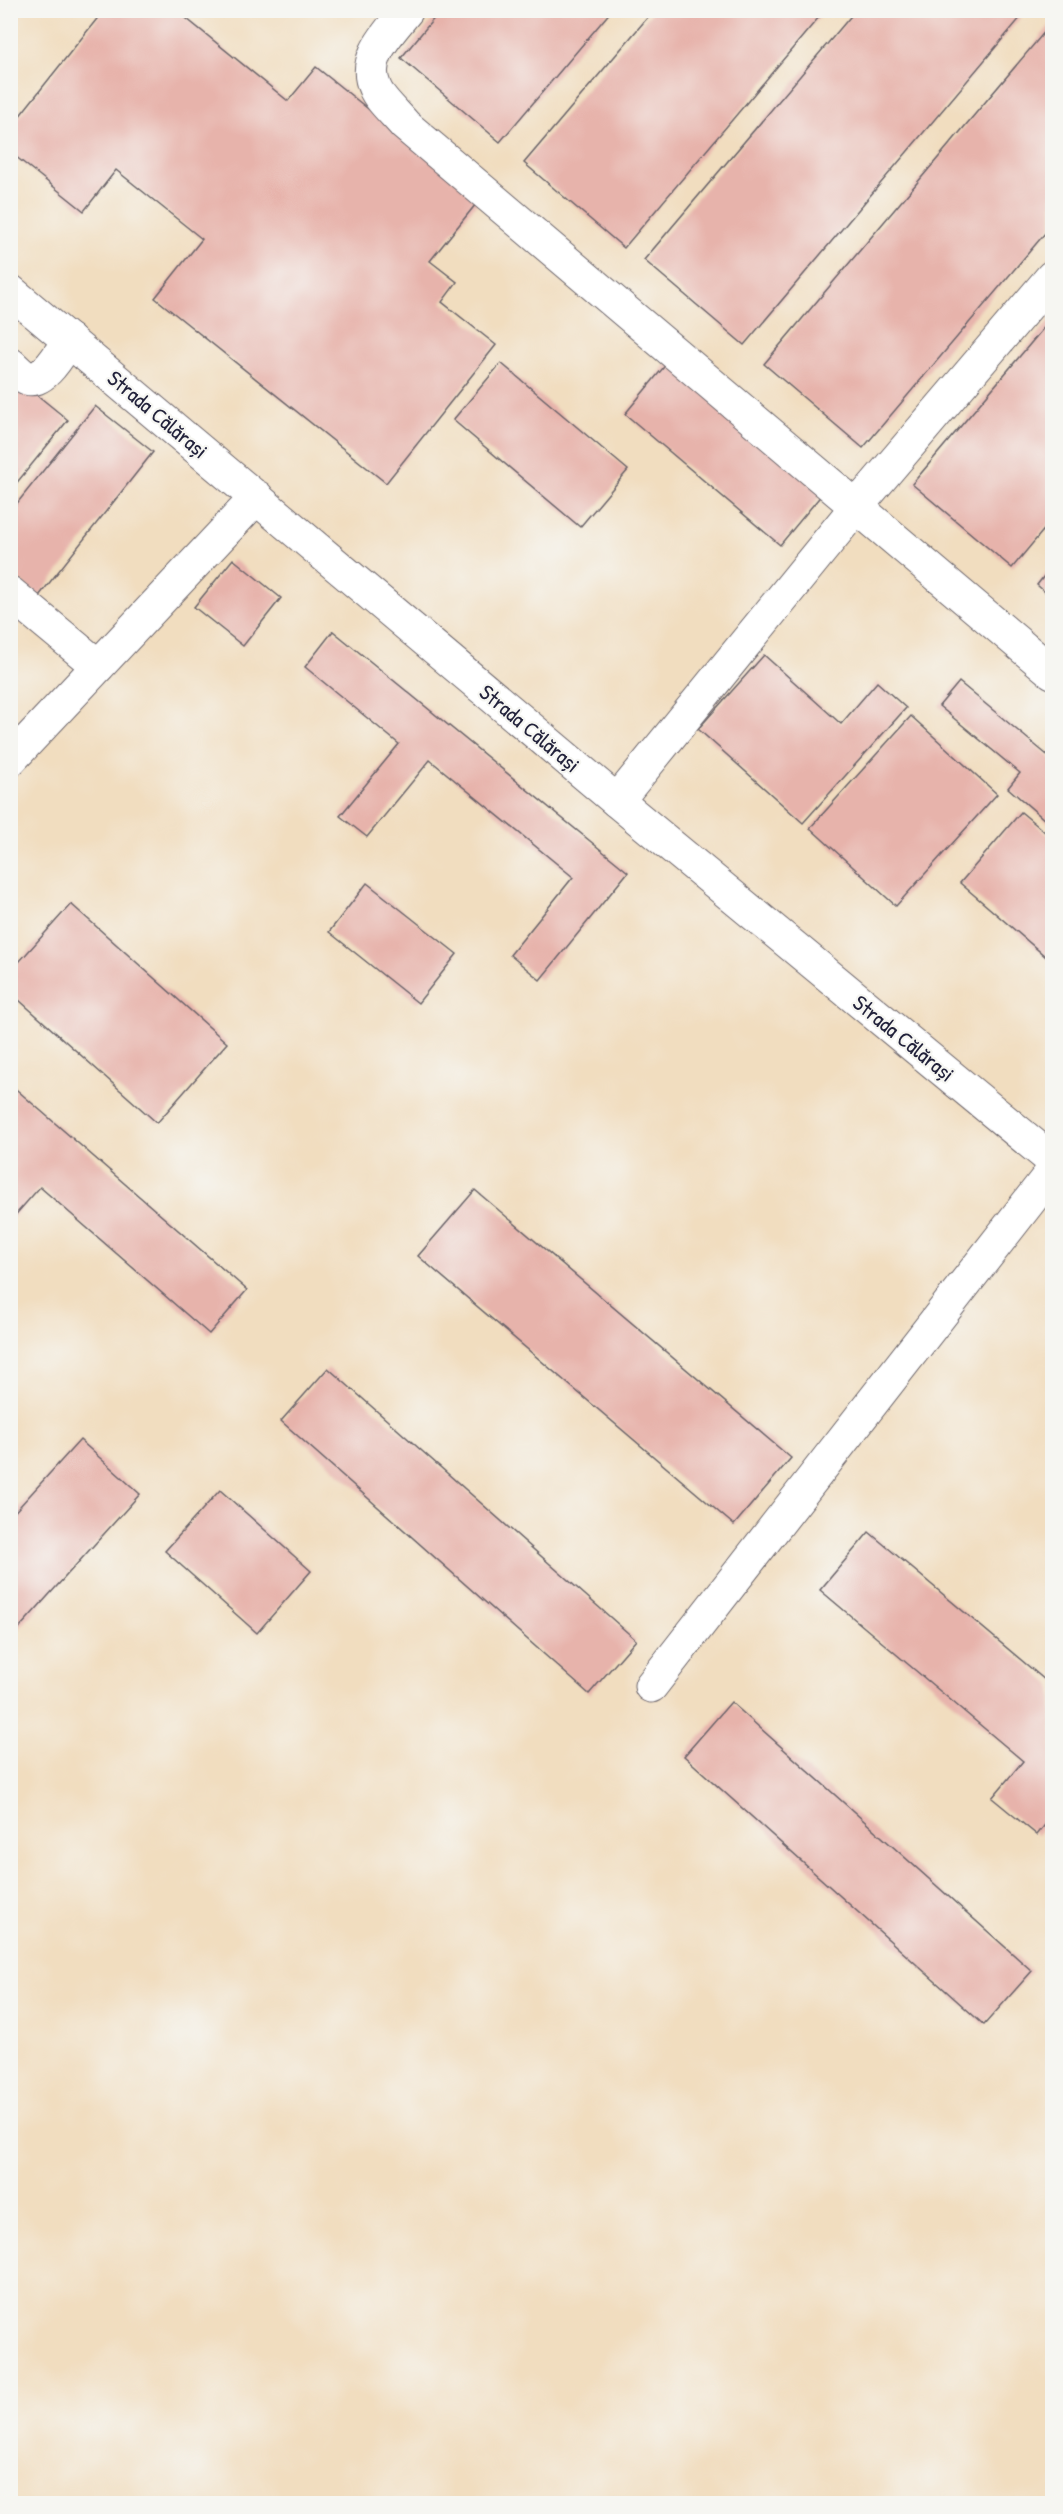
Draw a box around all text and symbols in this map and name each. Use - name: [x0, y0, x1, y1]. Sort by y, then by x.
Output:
- street label: Strada Călărași: [101, 363, 215, 465]
- street label: Strada Călărași: [473, 677, 587, 779]
- street label: Strada Călărași: [847, 988, 961, 1088]

